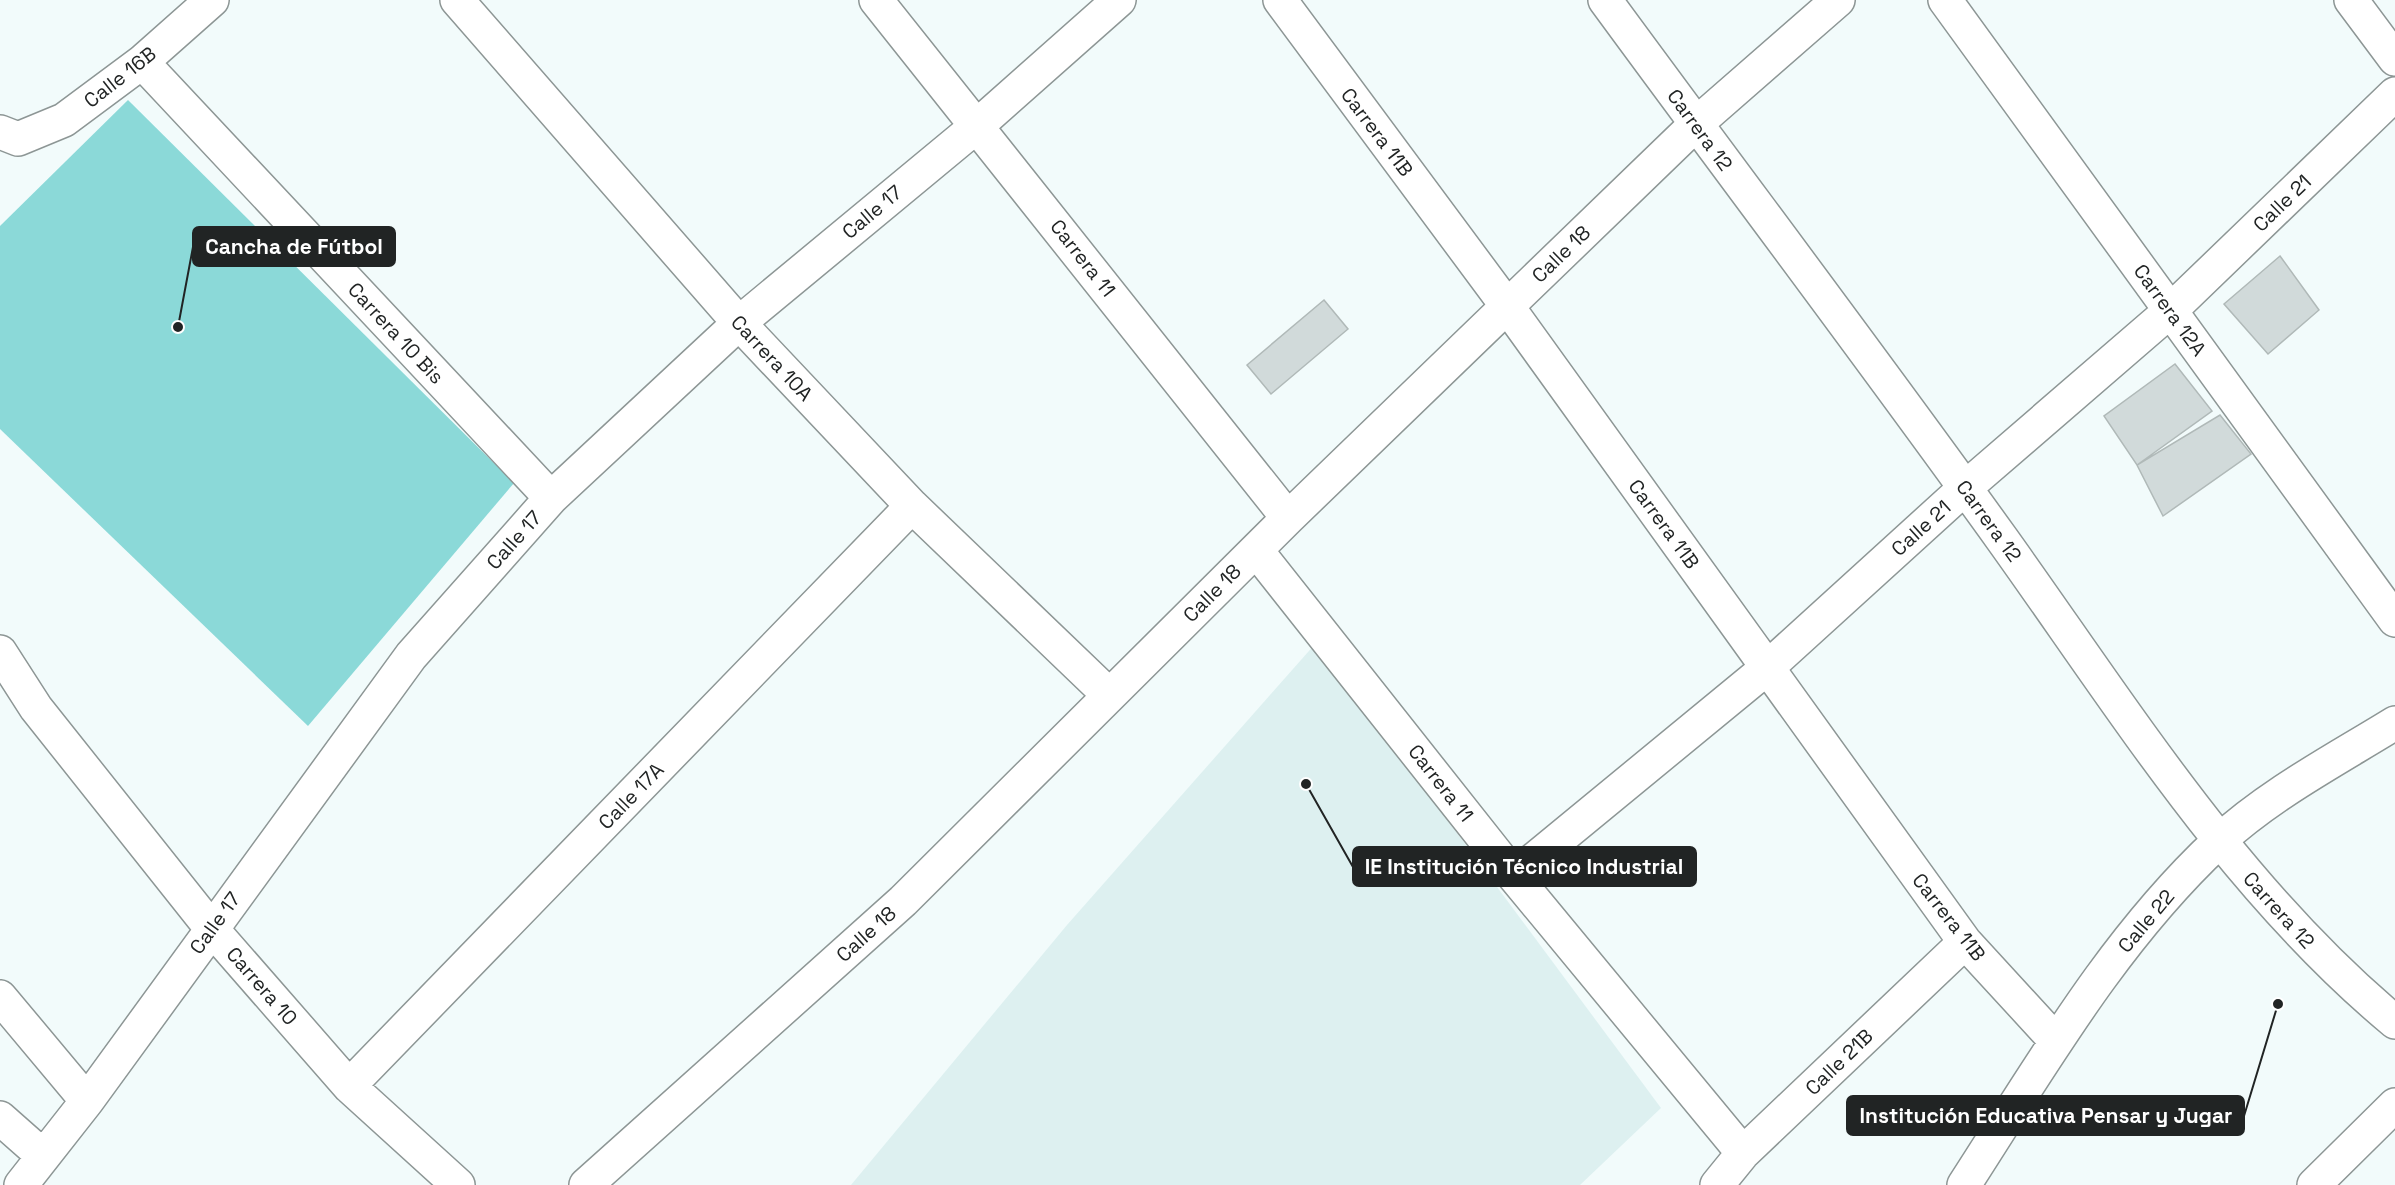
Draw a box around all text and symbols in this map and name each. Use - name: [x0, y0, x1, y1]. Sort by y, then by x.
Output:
- street label: Calle 16B: [79, 41, 161, 113]
- street label: Carrera 11B: [1335, 82, 1419, 182]
- street label: Carrera 12: [1662, 84, 1738, 176]
- street label: Calle 21: [2247, 169, 2317, 237]
- street label: Calle 17: [837, 179, 907, 245]
- street label: Carrera 11: [1045, 214, 1121, 302]
- street label: Calle 18: [1526, 220, 1596, 288]
- callout: Cancha de Fútbol: [193, 227, 395, 266]
- text: Cancha de Fútbol: [205, 233, 383, 260]
- street label: Carrera 12A: [2128, 259, 2212, 362]
- street label: Carrera 10 Bis: [342, 277, 450, 389]
- street label: Carrera 10A: [725, 309, 819, 407]
- street label: Carrera 11B: [1623, 474, 1705, 574]
- street label: Carrera 12: [1951, 475, 2027, 567]
- street label: Calle 21: [1886, 494, 1956, 562]
- street label: Calle 17: [481, 505, 547, 575]
- street label: Calle 18: [1177, 558, 1247, 628]
- street label: Carrera 11: [1403, 739, 1479, 827]
- street label: Calle 17A: [593, 757, 670, 835]
- callout: IE Institución Técnico Industrial: [1353, 847, 1696, 886]
- text: IE Institución Técnico Industrial: [1365, 853, 1683, 880]
- street label: Carrera 12: [2237, 866, 2321, 954]
- street label: Carrera 11B: [1907, 868, 1991, 966]
- street label: Calle 22: [2112, 884, 2180, 958]
- street label: Calle 17: [184, 887, 246, 959]
- street label: Calle 18: [831, 900, 901, 968]
- street label: Carrera 10: [221, 941, 303, 1031]
- street label: Calle 21B: [1799, 1023, 1879, 1101]
- callout: Institución Educativa Pensar y Jugar: [1847, 1096, 2244, 1135]
- text: Institución Educativa Pensar y Jugar: [1860, 1102, 2232, 1129]

